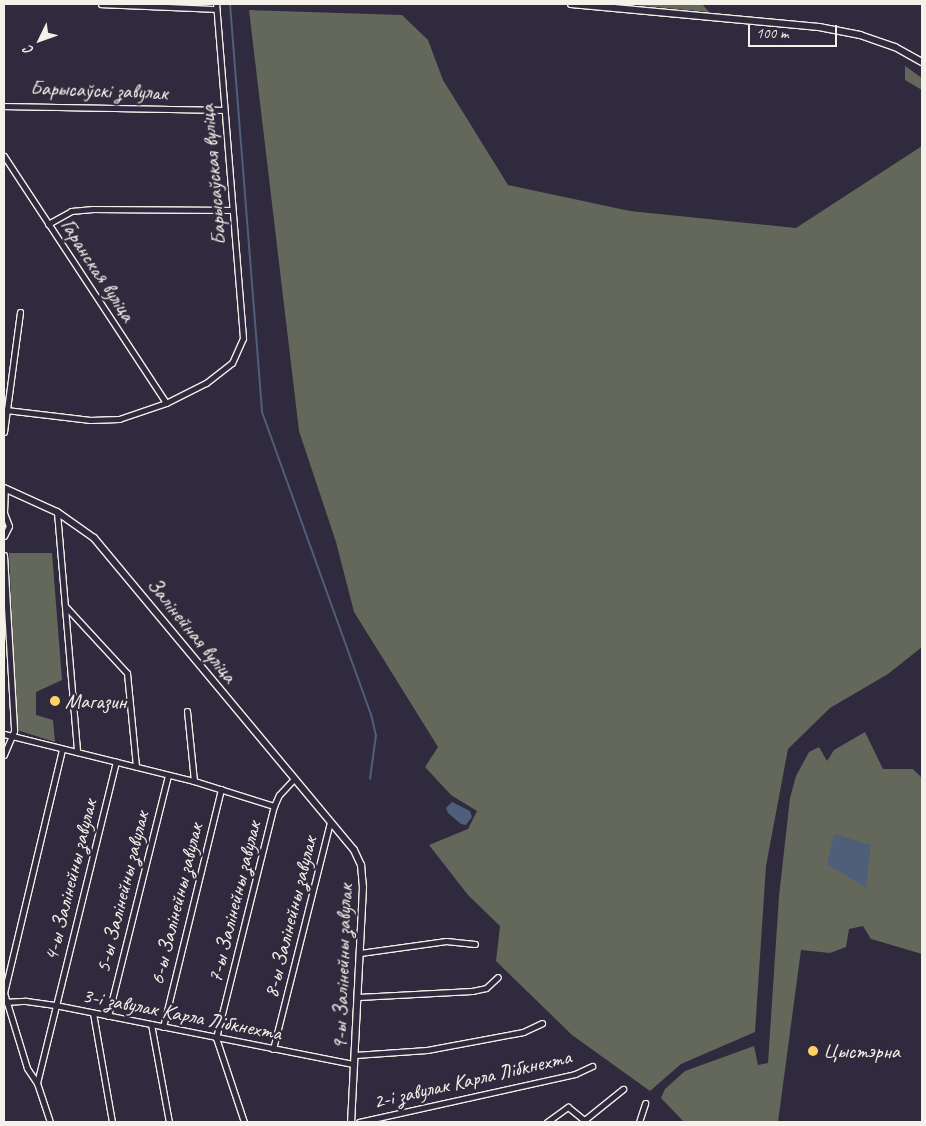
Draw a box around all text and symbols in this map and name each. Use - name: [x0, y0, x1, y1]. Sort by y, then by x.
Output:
- north arrow: [15, 15, 65, 65]
- scale bar: [751, 15, 840, 47]
- text: 100 m: [756, 24, 788, 43]
- text: С: [20, 42, 37, 59]
- street label: Барысаўскі завулак: [30, 75, 168, 105]
- street label: Барысаўская вуліца: [194, 104, 232, 246]
- street label: Гаранская вуліца: [56, 214, 140, 326]
- street label: Залінейная вуліца: [142, 572, 242, 688]
- place label: Магазин: [65, 688, 126, 714]
- marker: Магазин: [49, 695, 61, 707]
- street label: 4-ы Залінейны завулак: [38, 797, 102, 963]
- street label: 5-ы Залінейны завулак: [90, 809, 154, 975]
- street label: 7-ы Залінейны завулак: [202, 819, 266, 985]
- street label: 6-ы Залінейны завулак: [144, 821, 208, 987]
- street label: 8-ы Залінейны завулак: [258, 834, 322, 1000]
- street label: 9-ы Залінейны завулак: [327, 884, 357, 1050]
- street label: 3-і завулак Карла Лібкнехта: [80, 982, 284, 1046]
- place label: Цыстэрна: [823, 1038, 900, 1064]
- street label: 2-і завулак Карла Лібкнехта: [370, 1044, 574, 1114]
- marker: Цыстэрна: [807, 1045, 819, 1057]

